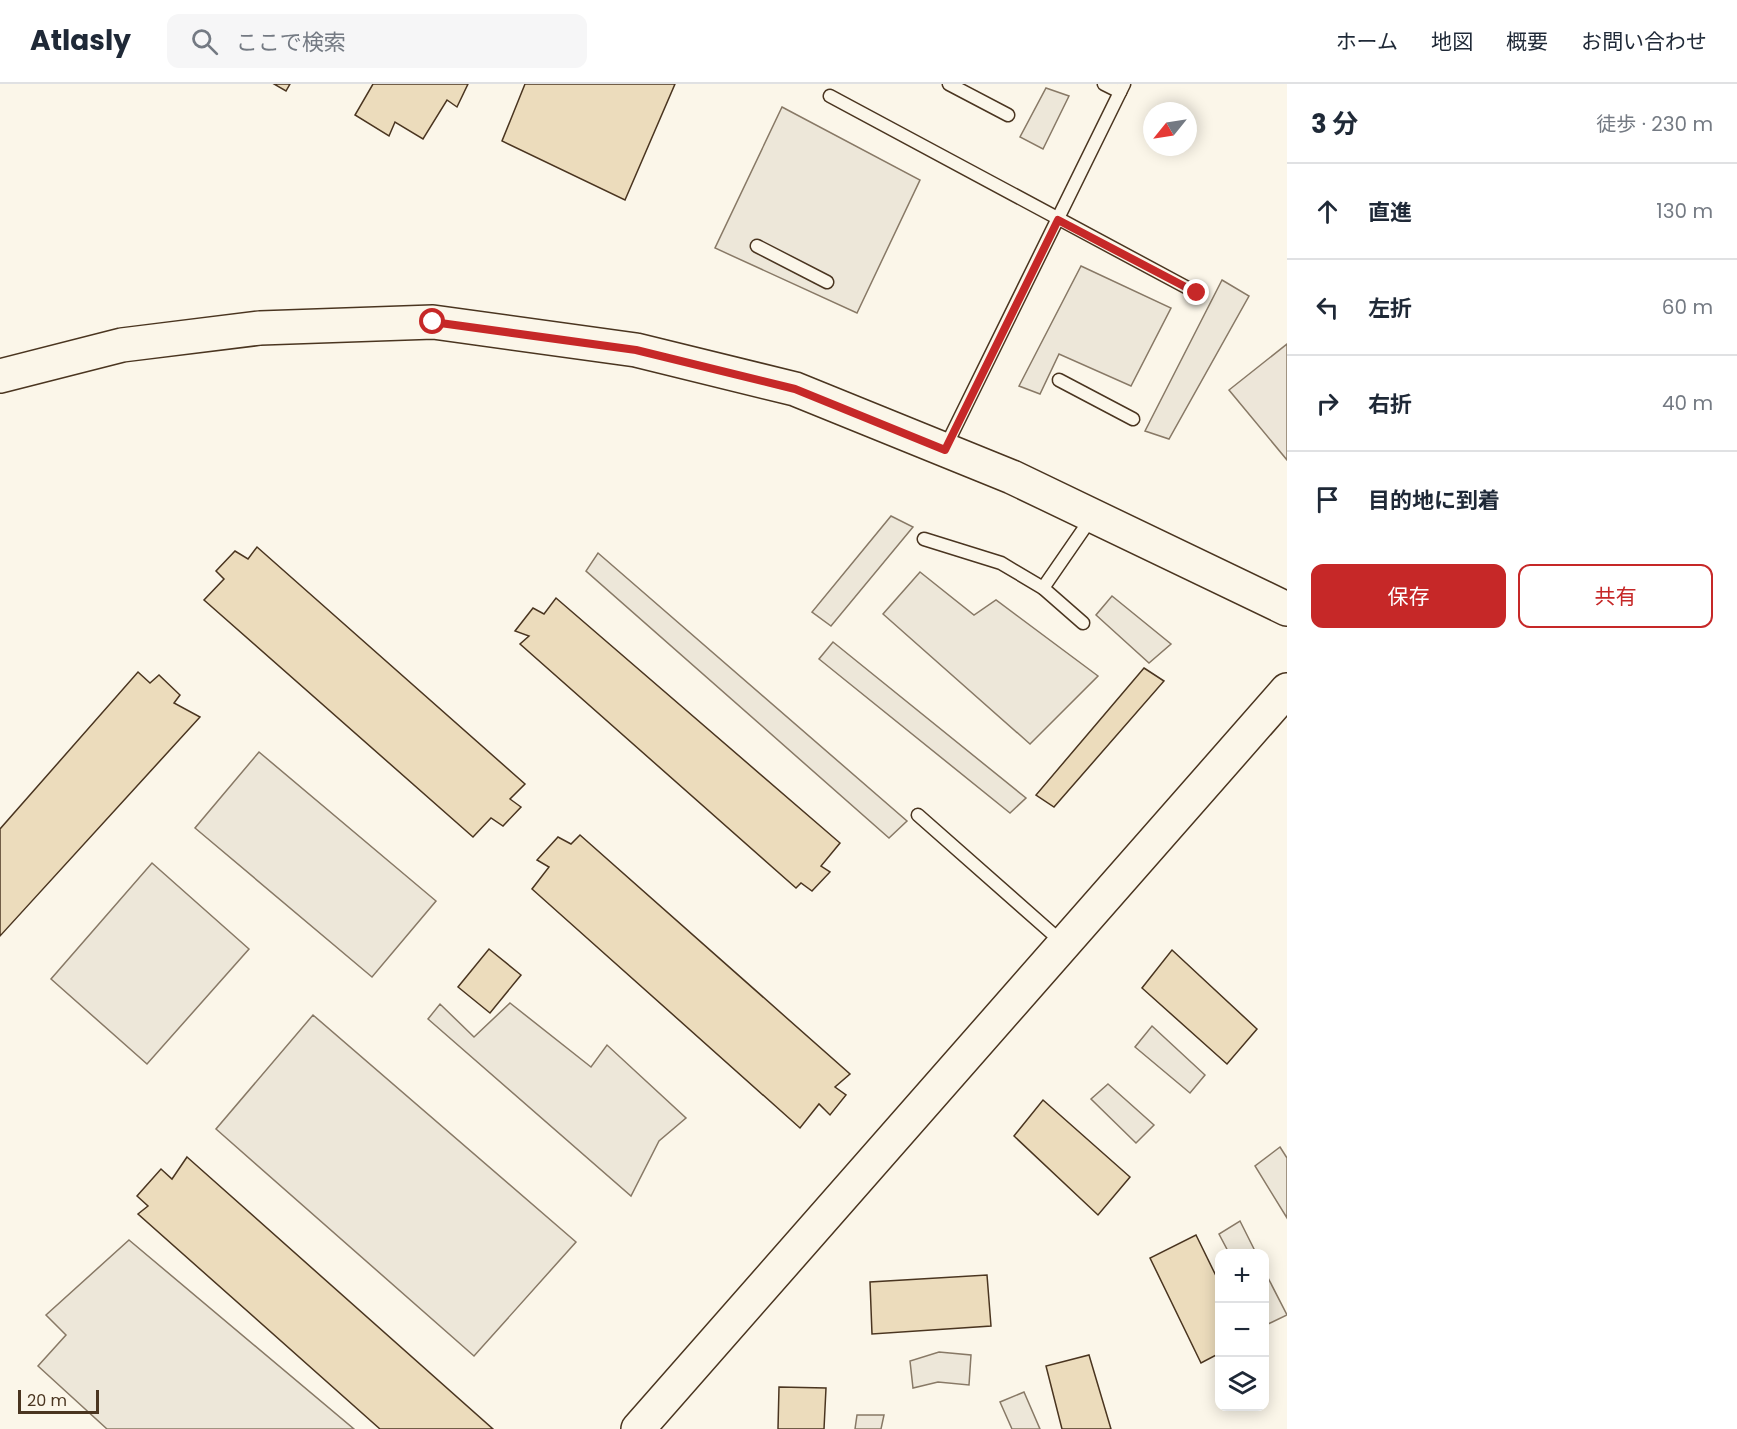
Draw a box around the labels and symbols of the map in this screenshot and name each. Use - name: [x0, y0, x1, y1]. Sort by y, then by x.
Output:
- north arrow: [1143, 102, 1197, 156]
- route end: [1183, 279, 1209, 305]
- route start: [419, 308, 445, 334]
- scale bar: [18, 1387, 99, 1414]

